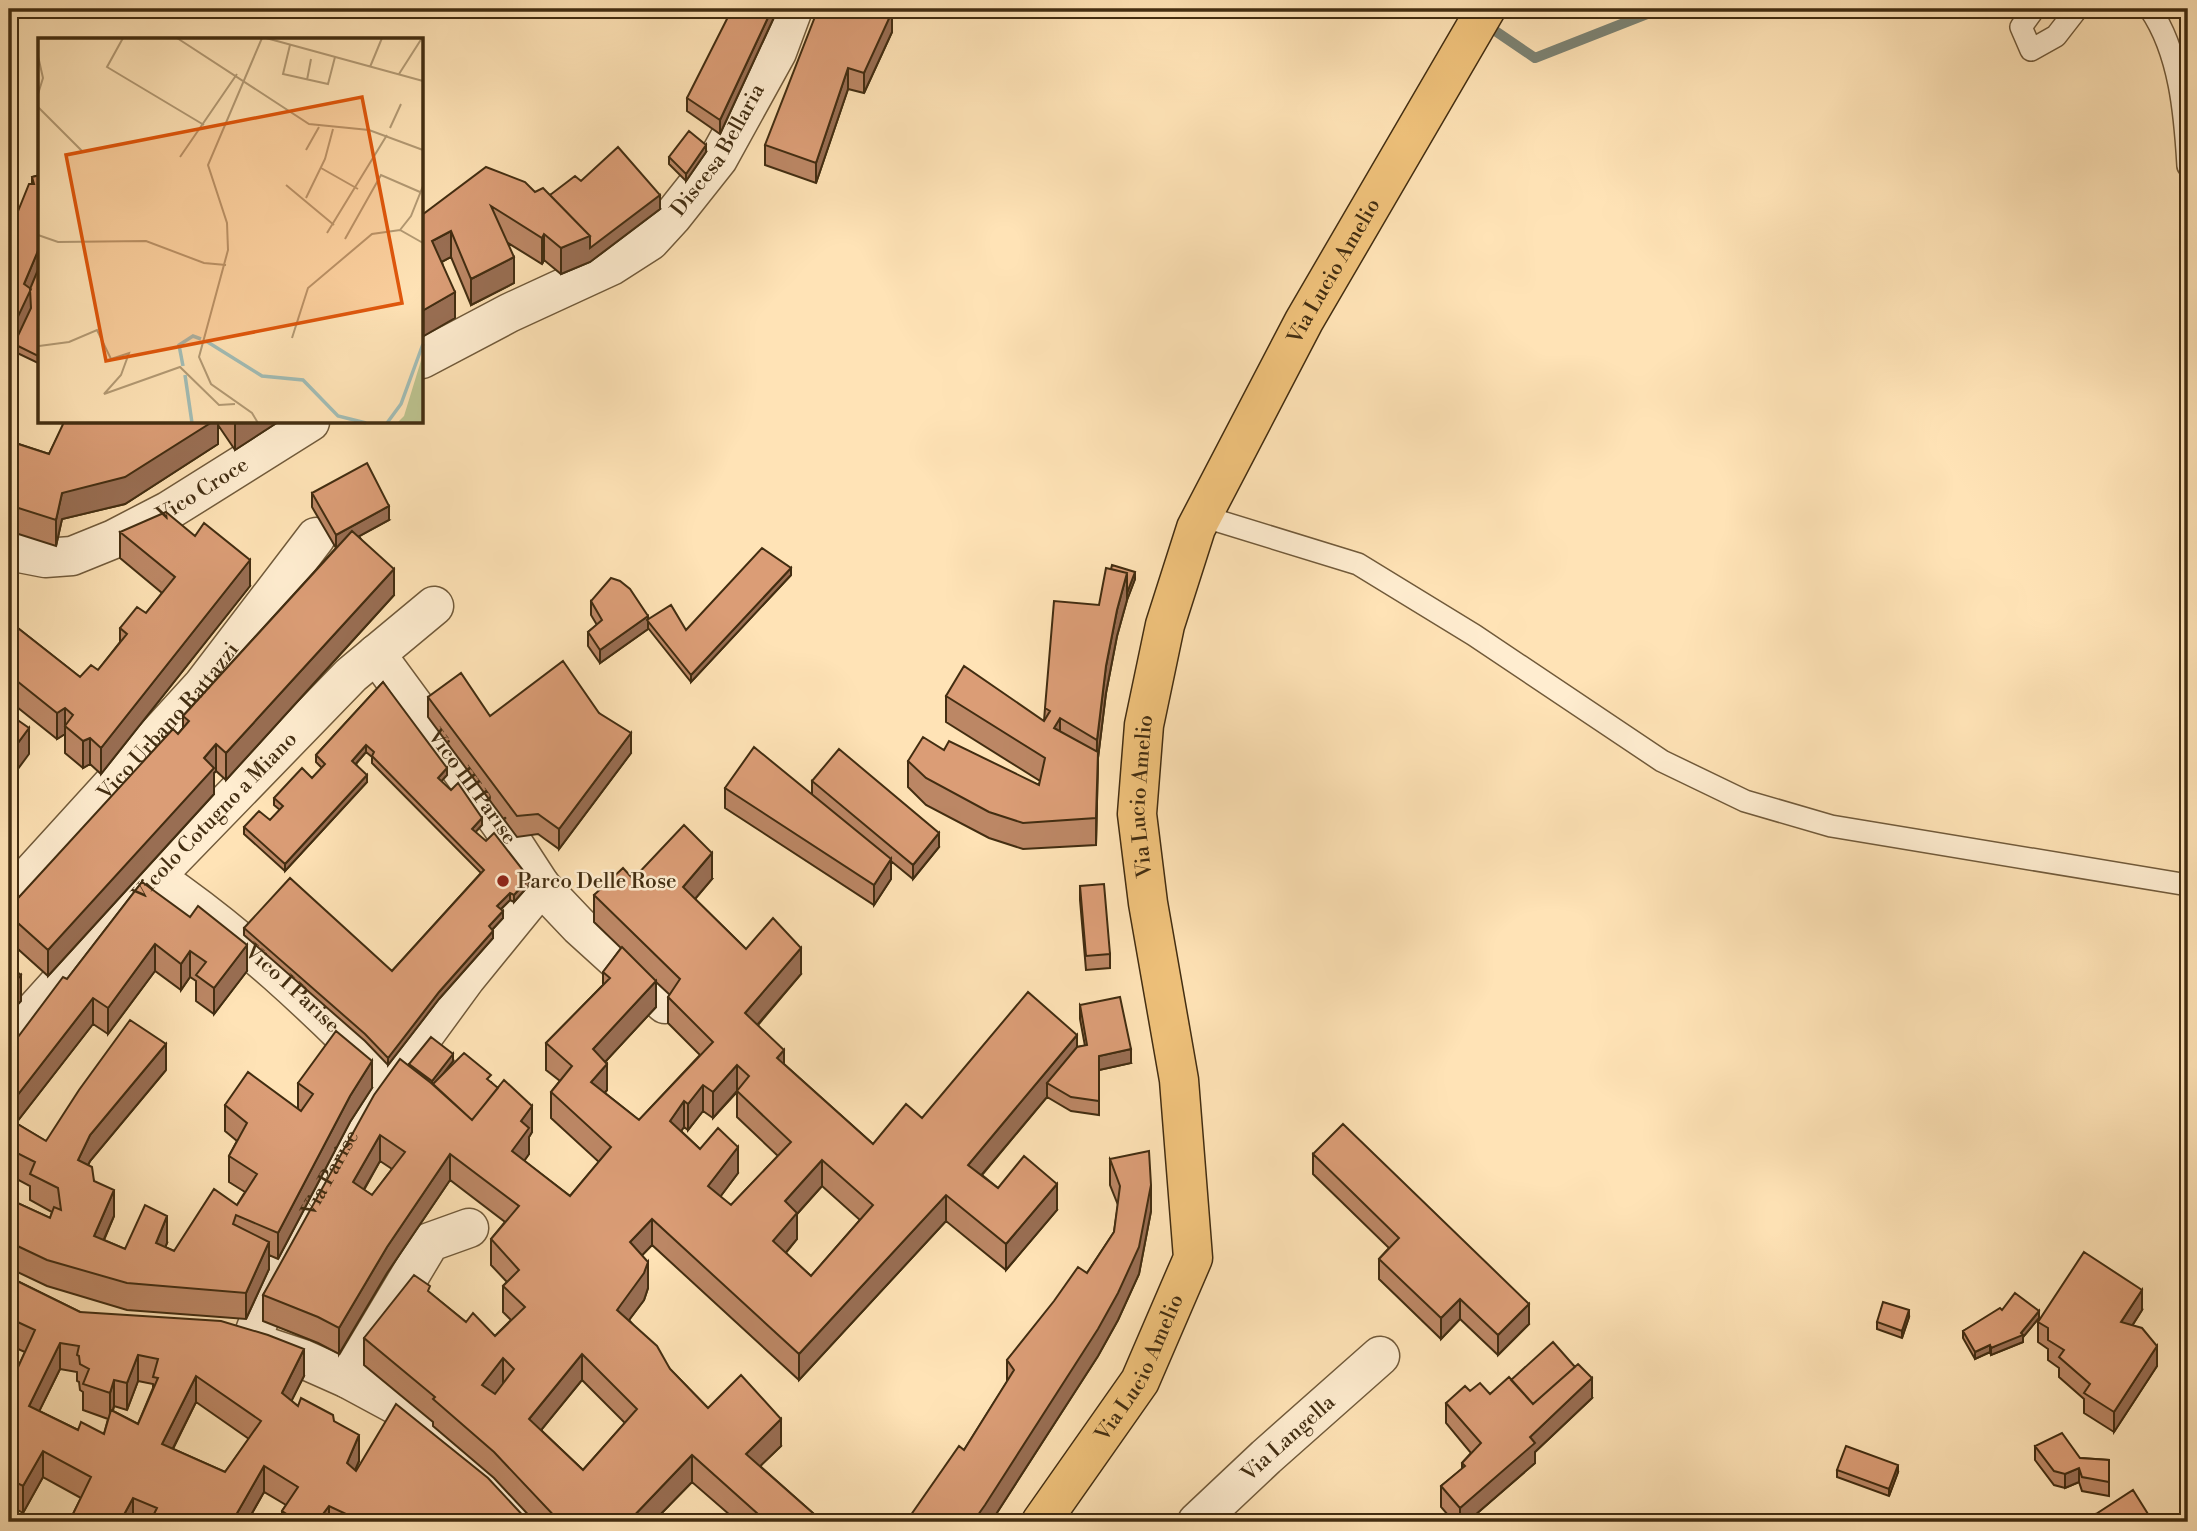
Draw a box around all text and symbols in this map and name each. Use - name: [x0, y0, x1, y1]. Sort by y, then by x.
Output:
- inset map: [38, 38, 424, 424]
- street label: Discesa Bellaria: [666, 79, 771, 222]
- street label: Via Lucio Amelio: [1282, 194, 1387, 349]
- street label: Vico Croce: [151, 452, 253, 529]
- street label: Vico Urbano Rattazzi: [92, 637, 245, 807]
- street label: Via Lucio Amelio: [1125, 712, 1160, 880]
- street label: Vico III Parise: [421, 724, 522, 849]
- street label: Vicolo Cotugno a Miano: [127, 727, 303, 908]
- place label: Parco Delle Rose: [517, 869, 677, 895]
- marker: Parco Delle Rose: [495, 873, 511, 889]
- street label: Vico I Parise: [238, 938, 345, 1039]
- street label: Via Parise: [296, 1124, 365, 1223]
- street label: Via Lucio Amelio: [1089, 1290, 1190, 1447]
- street label: Via Langella: [1236, 1390, 1341, 1488]

